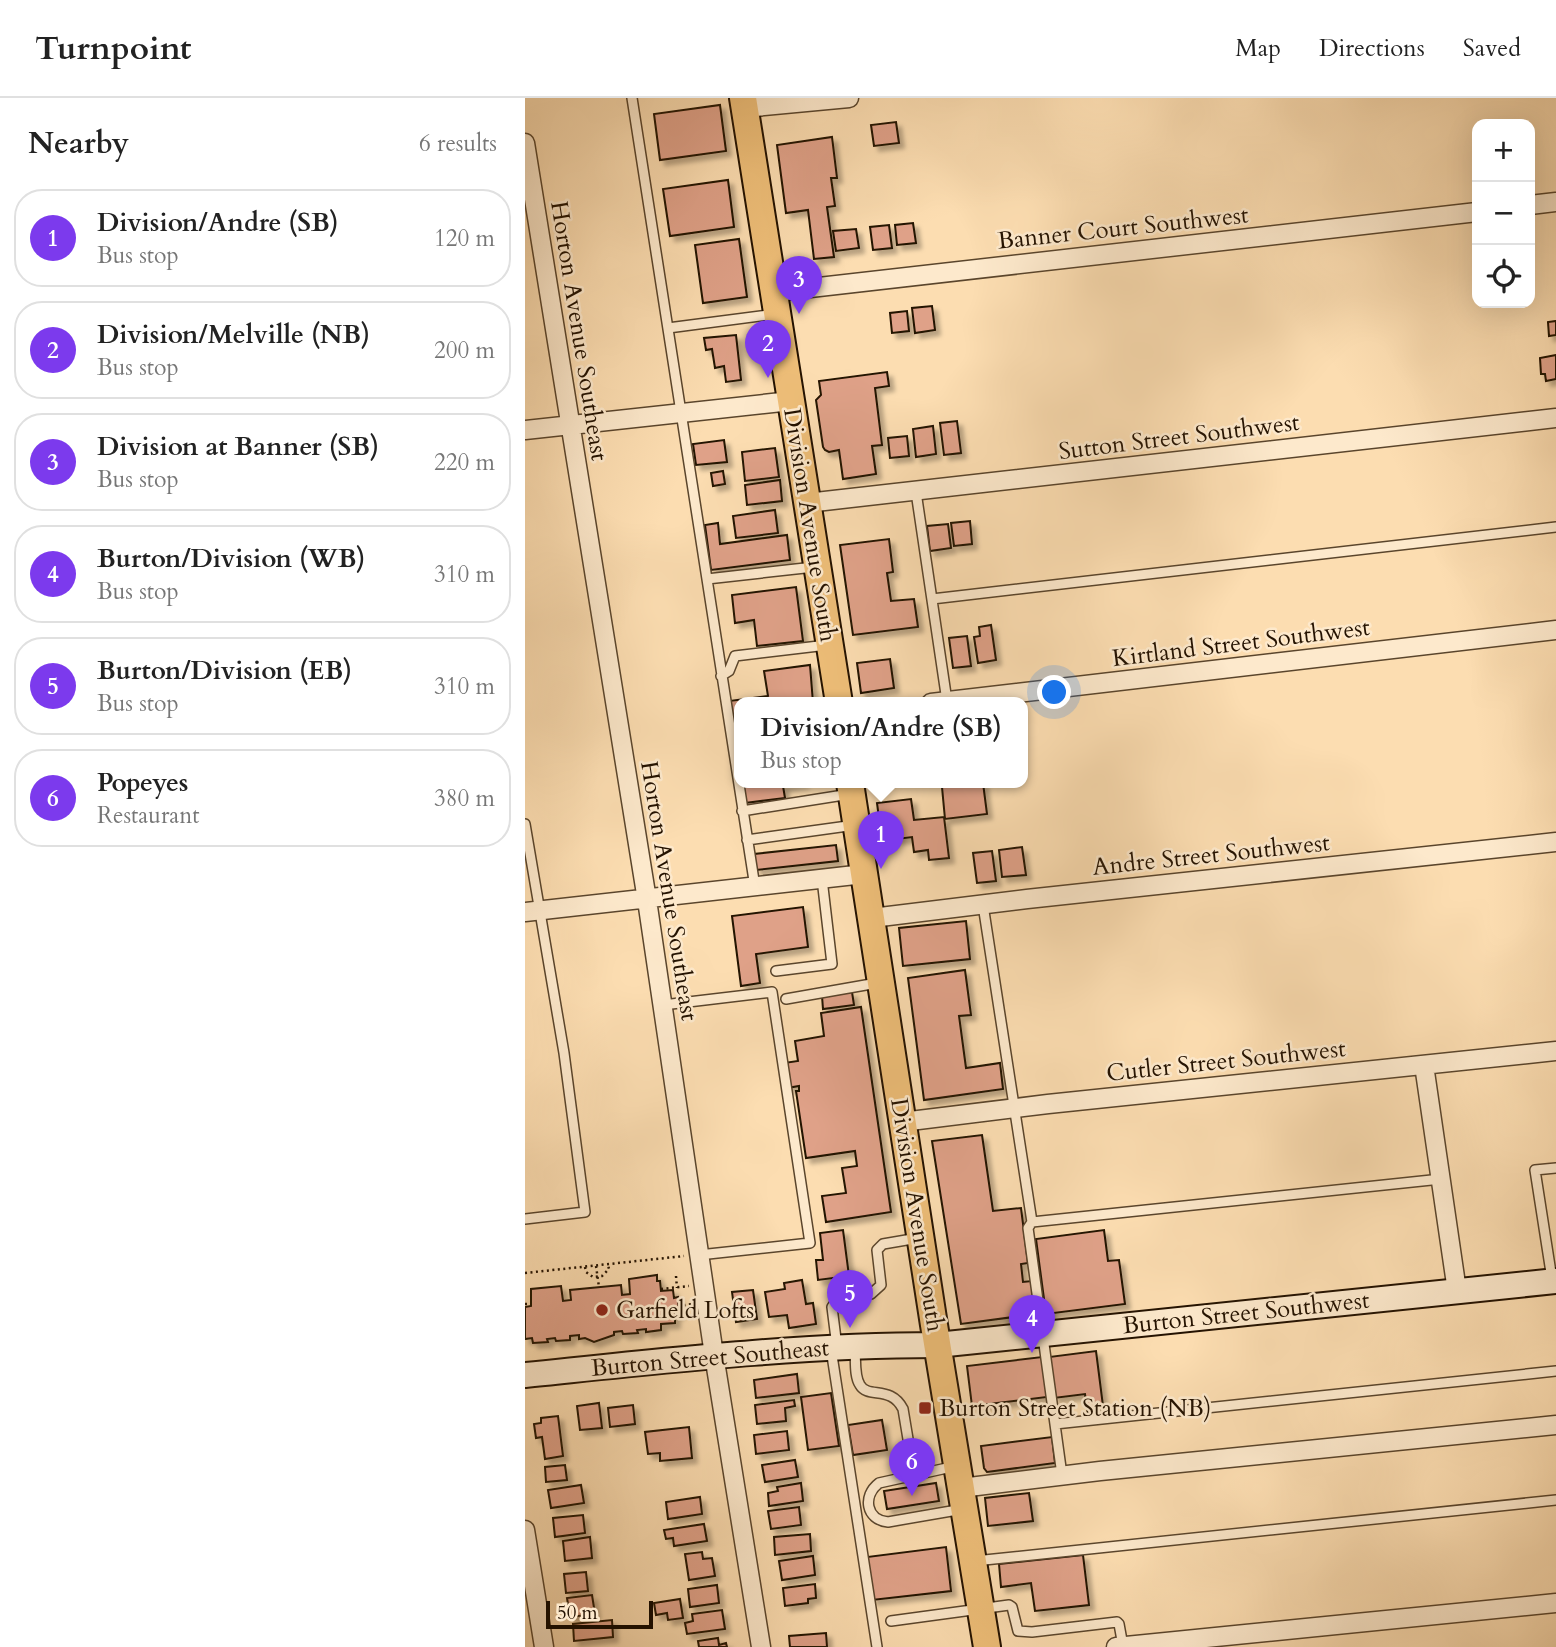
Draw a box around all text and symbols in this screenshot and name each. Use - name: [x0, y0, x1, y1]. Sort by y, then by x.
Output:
- text: Turnpoint: [35, 26, 191, 71]
- text: Map: [1235, 32, 1281, 65]
- text: Directions: [1319, 32, 1425, 65]
- text: Saved: [1463, 32, 1521, 65]
- map controls: [1472, 119, 1535, 308]
- button: +: [1472, 119, 1535, 182]
- text: Nearby: [28, 123, 129, 164]
- text: 6 results: [419, 128, 497, 159]
- button: −: [1472, 182, 1535, 245]
- street label: Banner Court Southwest: [996, 198, 1250, 258]
- street label: Horton Avenue Southeast: [542, 199, 616, 464]
- text: Division/Andre (SB): [97, 205, 339, 240]
- text: 1: [47, 223, 59, 254]
- text: 120 m: [434, 223, 495, 254]
- text: Bus stop: [97, 240, 179, 271]
- button: locate: [1472, 245, 1535, 308]
- pin: 3: [776, 256, 822, 314]
- text: Division/Melville (NB): [97, 317, 370, 352]
- pin: 2: [745, 320, 791, 378]
- text: 2: [47, 335, 59, 366]
- text: 200 m: [434, 335, 495, 366]
- text: Bus stop: [97, 352, 179, 383]
- street label: Division Avenue South: [775, 406, 845, 644]
- street label: Sutton Street Southwest: [1057, 406, 1302, 468]
- text: Division at Banner (SB): [97, 429, 379, 464]
- text: 3: [47, 447, 59, 478]
- text: 220 m: [434, 447, 495, 478]
- text: Bus stop: [97, 464, 179, 495]
- text: Burton/Division (WB): [97, 541, 365, 576]
- text: 4: [47, 559, 59, 590]
- text: 310 m: [434, 559, 495, 590]
- text: Bus stop: [97, 576, 179, 607]
- street label: Kirtland Street Southwest: [1110, 611, 1372, 675]
- text: Burton/Division (EB): [97, 653, 352, 688]
- text: 5: [47, 671, 59, 702]
- text: 310 m: [434, 671, 495, 702]
- your location: [1037, 675, 1071, 709]
- text: Bus stop: [97, 688, 179, 719]
- popup: [734, 697, 1028, 788]
- text: Division/Andre (SB): [760, 710, 1002, 745]
- text: Bus stop: [760, 745, 842, 776]
- street label: Horton Avenue Southeast: [632, 759, 706, 1024]
- text: Popeyes: [97, 765, 188, 800]
- text: 6: [47, 783, 59, 814]
- text: 380 m: [434, 783, 495, 814]
- text: Restaurant: [97, 800, 200, 831]
- pin: 1: [858, 811, 904, 869]
- street label: Andre Street Southwest: [1091, 826, 1332, 884]
- street label: Cutler Street Southwest: [1105, 1032, 1348, 1090]
- street label: Division Avenue South: [882, 1096, 952, 1334]
- pin: 5: [827, 1270, 873, 1328]
- street label: Burton Street Southwest: [1121, 1284, 1371, 1342]
- place label: Garfield Lofts: [616, 1294, 754, 1327]
- pin: 4: [1009, 1295, 1055, 1353]
- marker: Garfield Lofts: [594, 1302, 610, 1318]
- street label: Burton Street Southeast: [590, 1331, 831, 1385]
- place label: Burton Street Station (NB): [939, 1392, 1211, 1425]
- marker: Burton Street Station (NB): [917, 1400, 933, 1416]
- pin: 6: [889, 1438, 935, 1496]
- scale bar: [546, 1598, 653, 1630]
- text: 50 m: [557, 1600, 598, 1626]

